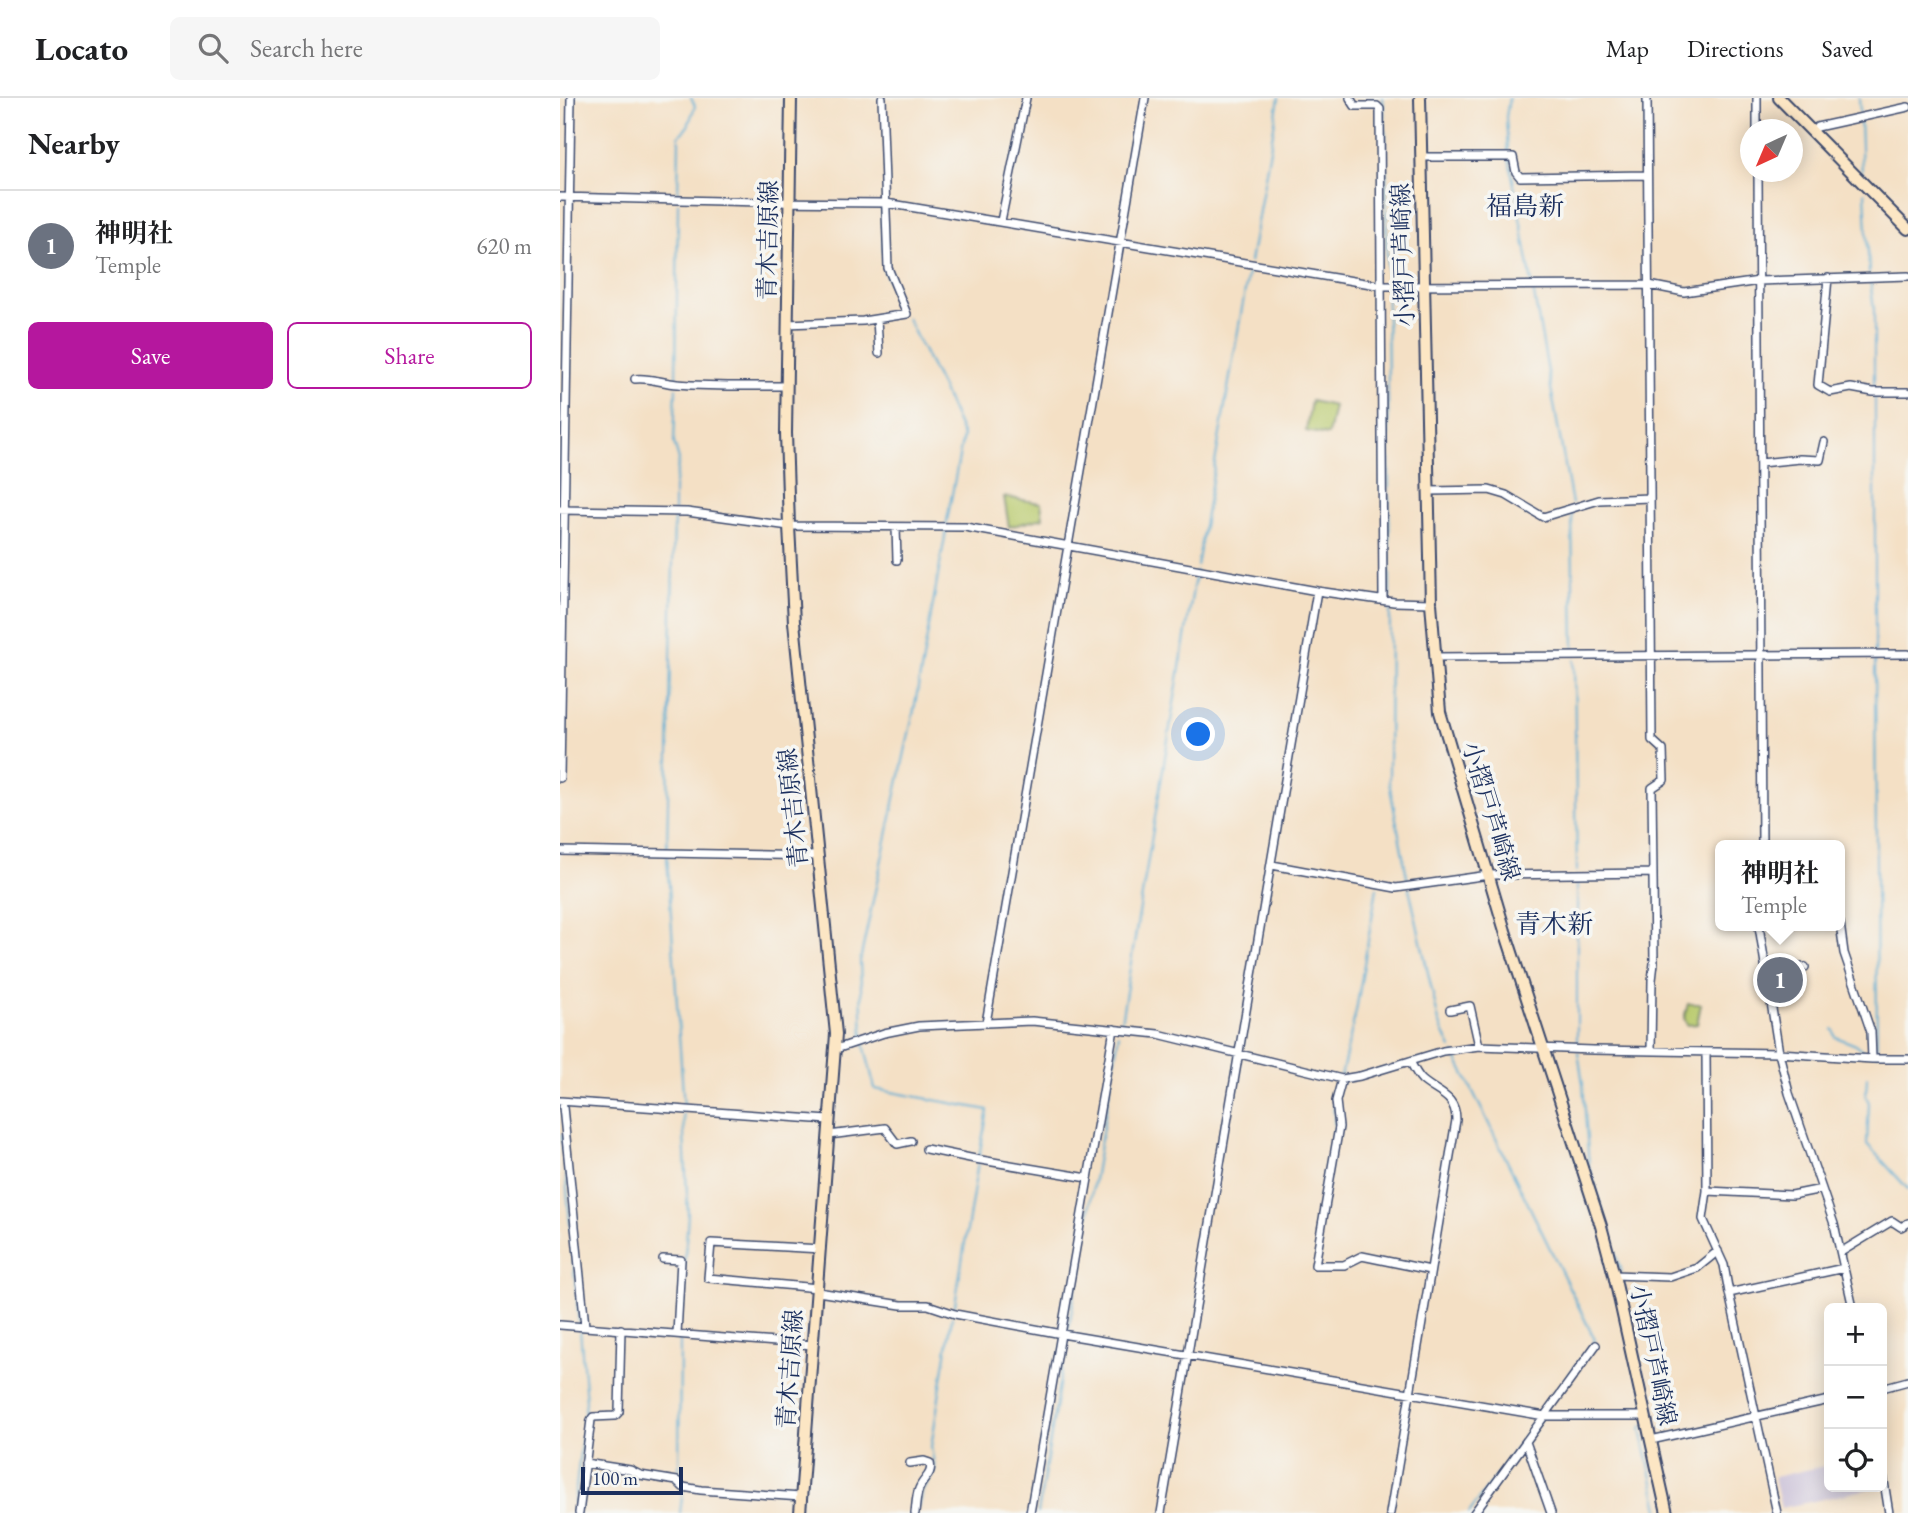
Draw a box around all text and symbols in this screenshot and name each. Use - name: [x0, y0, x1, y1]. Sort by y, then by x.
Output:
- search box: [170, 17, 660, 80]
- text: Locato: [35, 27, 128, 70]
- icon: search: [194, 29, 232, 67]
- text: Search here: [250, 31, 363, 65]
- text: Map: [1606, 33, 1649, 64]
- text: Directions: [1687, 33, 1784, 64]
- text: Saved: [1822, 33, 1873, 64]
- north arrow: [1740, 119, 1803, 182]
- text: Nearby: [28, 124, 120, 163]
- street label: 青木吉原線: [751, 180, 784, 300]
- street label: 小摺戸芦崎線: [1384, 183, 1421, 328]
- district label: 福島新: [1486, 189, 1564, 223]
- text: 神明社: [95, 216, 173, 250]
- text: 1: [45, 231, 57, 261]
- text: 620 m: [476, 231, 532, 261]
- text: Temple: [95, 250, 161, 280]
- button: Save: [28, 322, 273, 389]
- button: Share: [287, 322, 532, 389]
- your location: [1181, 717, 1215, 751]
- street label: 小摺戸芦崎線: [1456, 737, 1527, 884]
- street label: 青木吉原線: [771, 747, 814, 869]
- popup: [1715, 840, 1845, 931]
- text: 神明社: [1741, 856, 1819, 890]
- text: Temple: [1741, 890, 1807, 920]
- district label: 青木新: [1515, 907, 1593, 941]
- pin: 1: [1757, 954, 1803, 1006]
- street label: 小摺戸芦崎線: [1623, 1281, 1684, 1429]
- map controls: [1824, 1303, 1887, 1492]
- button: +: [1824, 1303, 1887, 1366]
- street label: 青木吉原線: [770, 1308, 809, 1430]
- button: −: [1824, 1366, 1887, 1429]
- button: locate: [1824, 1429, 1887, 1492]
- scale bar: [581, 1464, 682, 1496]
- text: 100 m: [592, 1466, 638, 1491]

